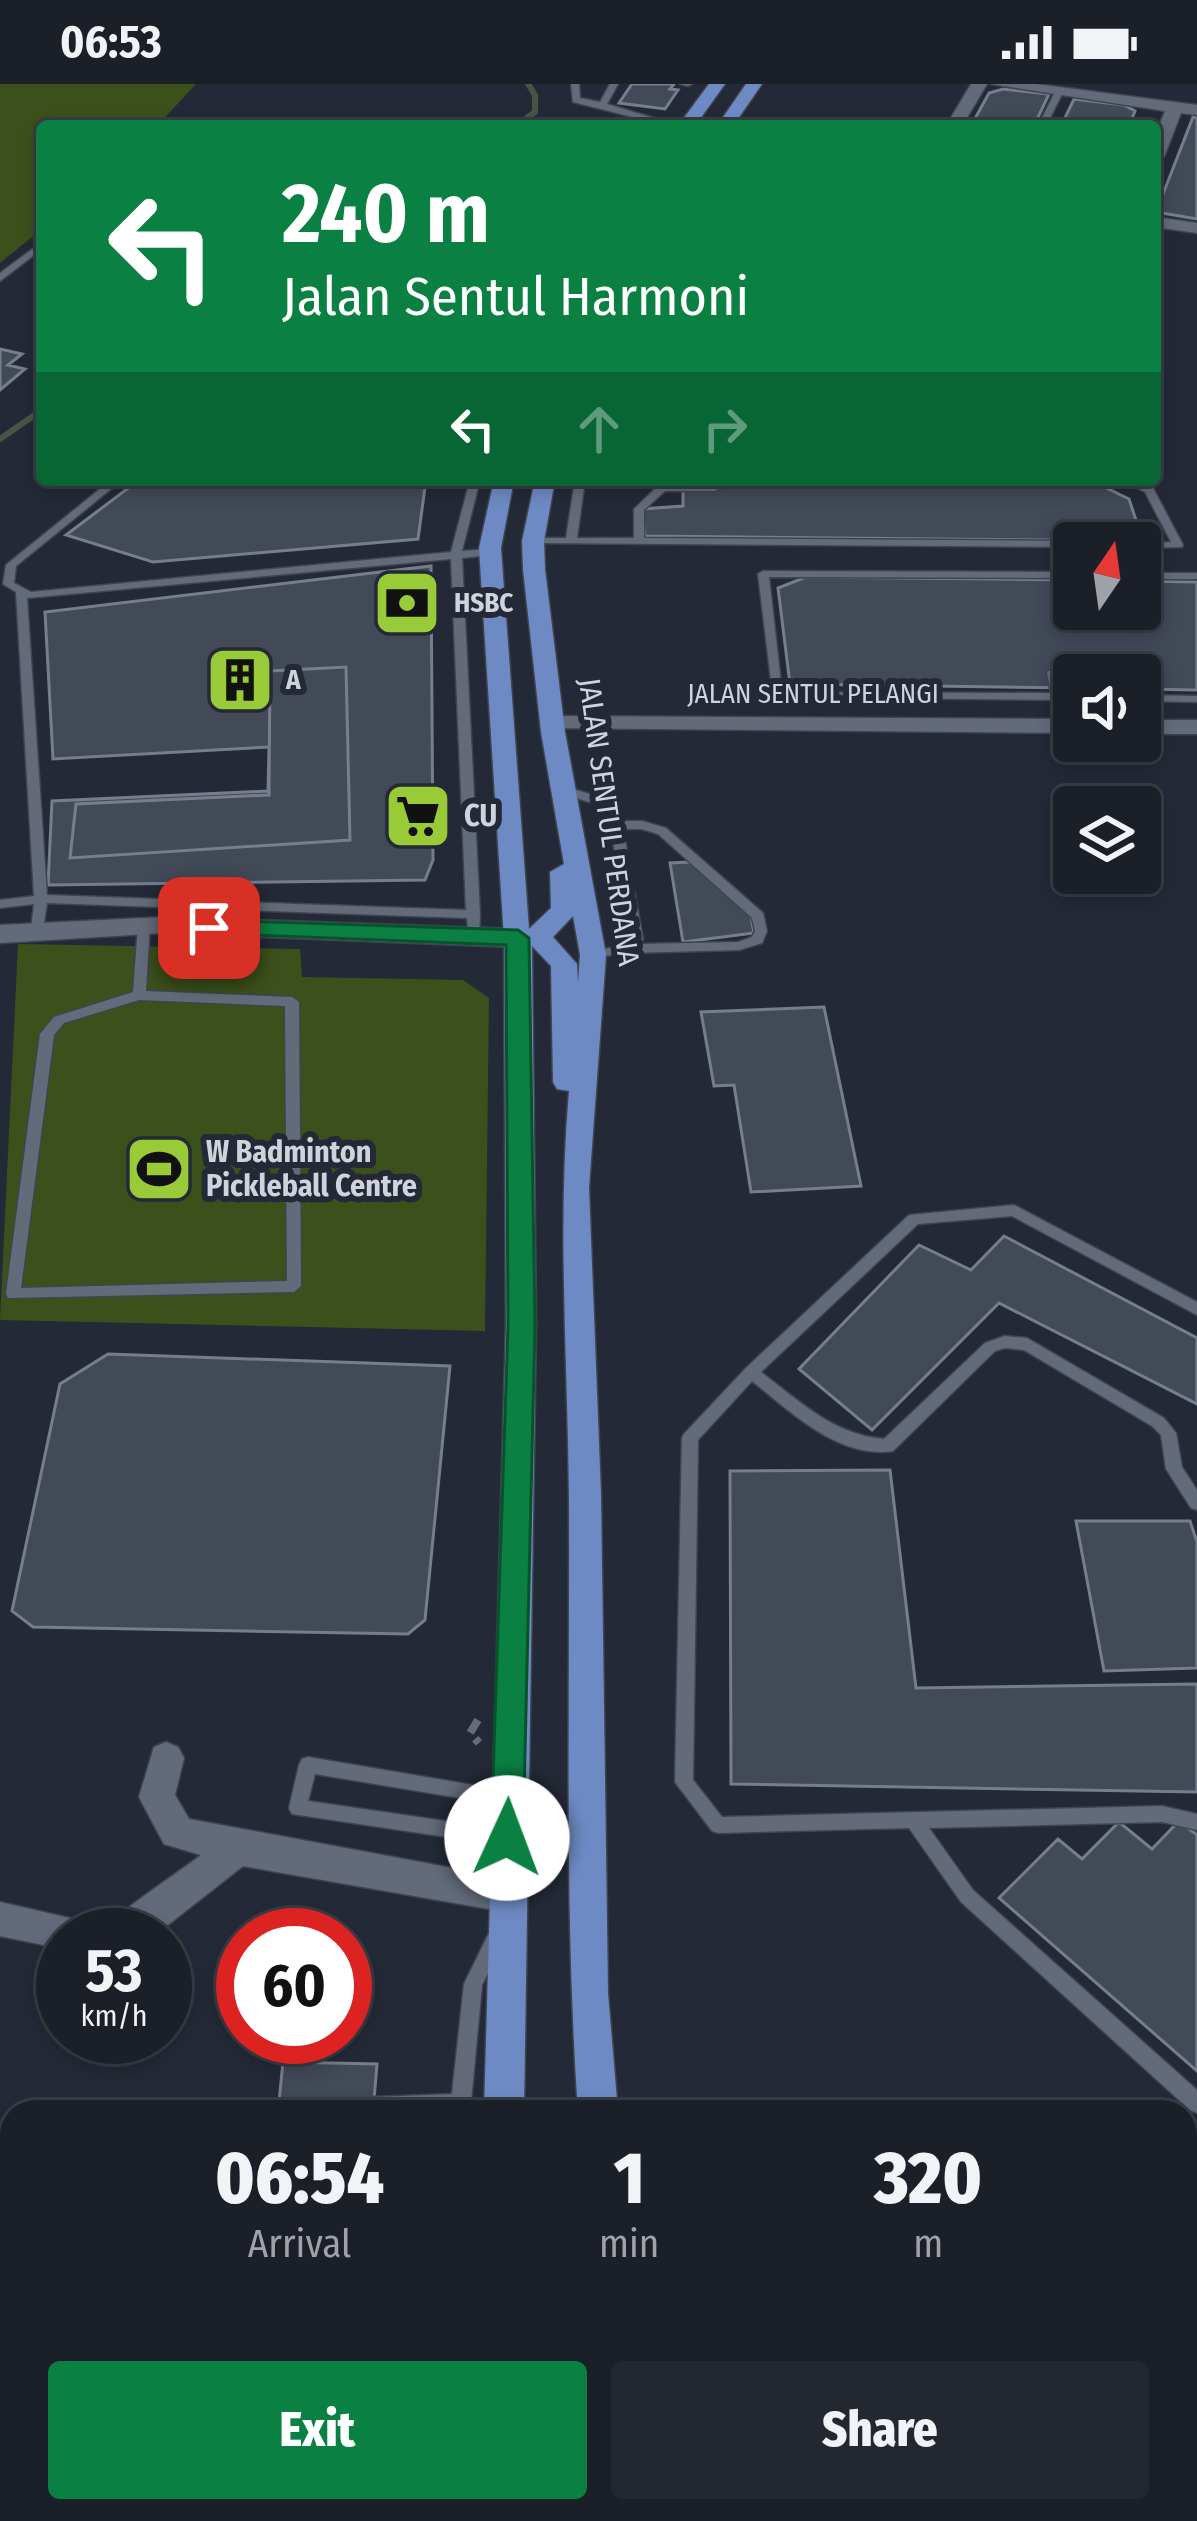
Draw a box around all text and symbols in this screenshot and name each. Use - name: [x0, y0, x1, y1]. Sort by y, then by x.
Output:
- text: 06:53: [60, 15, 162, 69]
- text: 240 m: [282, 163, 490, 264]
- icon: left: [84, 168, 240, 324]
- text: Jalan Sentul Harmoni: [282, 265, 749, 329]
- icon: left: [440, 396, 506, 462]
- icon: ahead: [566, 396, 632, 462]
- icon: right: [692, 396, 758, 462]
- north arrow: [1053, 522, 1161, 630]
- map controls: [1053, 522, 1161, 894]
- bank icon: HSBC: [372, 568, 442, 638]
- place label: HSBC: [454, 587, 514, 619]
- building icon: A: [205, 645, 275, 715]
- button: sound: [1053, 654, 1161, 762]
- place label: A: [285, 664, 301, 696]
- street label: JALAN SENTUL PERDANA: [571, 676, 647, 968]
- street label: JALAN SENTUL PELANGI: [687, 678, 939, 710]
- supermarket icon: CU: [383, 781, 453, 851]
- button: layers: [1053, 786, 1161, 894]
- place label: CU: [464, 798, 497, 834]
- pin: [158, 877, 260, 979]
- icon: arrive: [176, 895, 242, 961]
- sports icon: W Badminton Pickleball Centre: [124, 1134, 194, 1204]
- place label: W Badminton Pickleball Centre: [206, 1134, 417, 1204]
- position arrow: [444, 1775, 570, 1901]
- speed limit sign: 60: [216, 1908, 372, 2064]
- text: 53: [85, 1935, 143, 2007]
- text: km/h: [81, 1998, 147, 2034]
- text: 06:54: [215, 2136, 384, 2222]
- text: 1: [614, 2136, 645, 2222]
- text: 320: [874, 2136, 982, 2222]
- text: Arrival: [248, 2221, 351, 2267]
- text: min: [599, 2221, 659, 2267]
- text: m: [913, 2221, 943, 2267]
- button: Exit: [48, 2361, 587, 2499]
- button: Share: [611, 2361, 1149, 2499]

